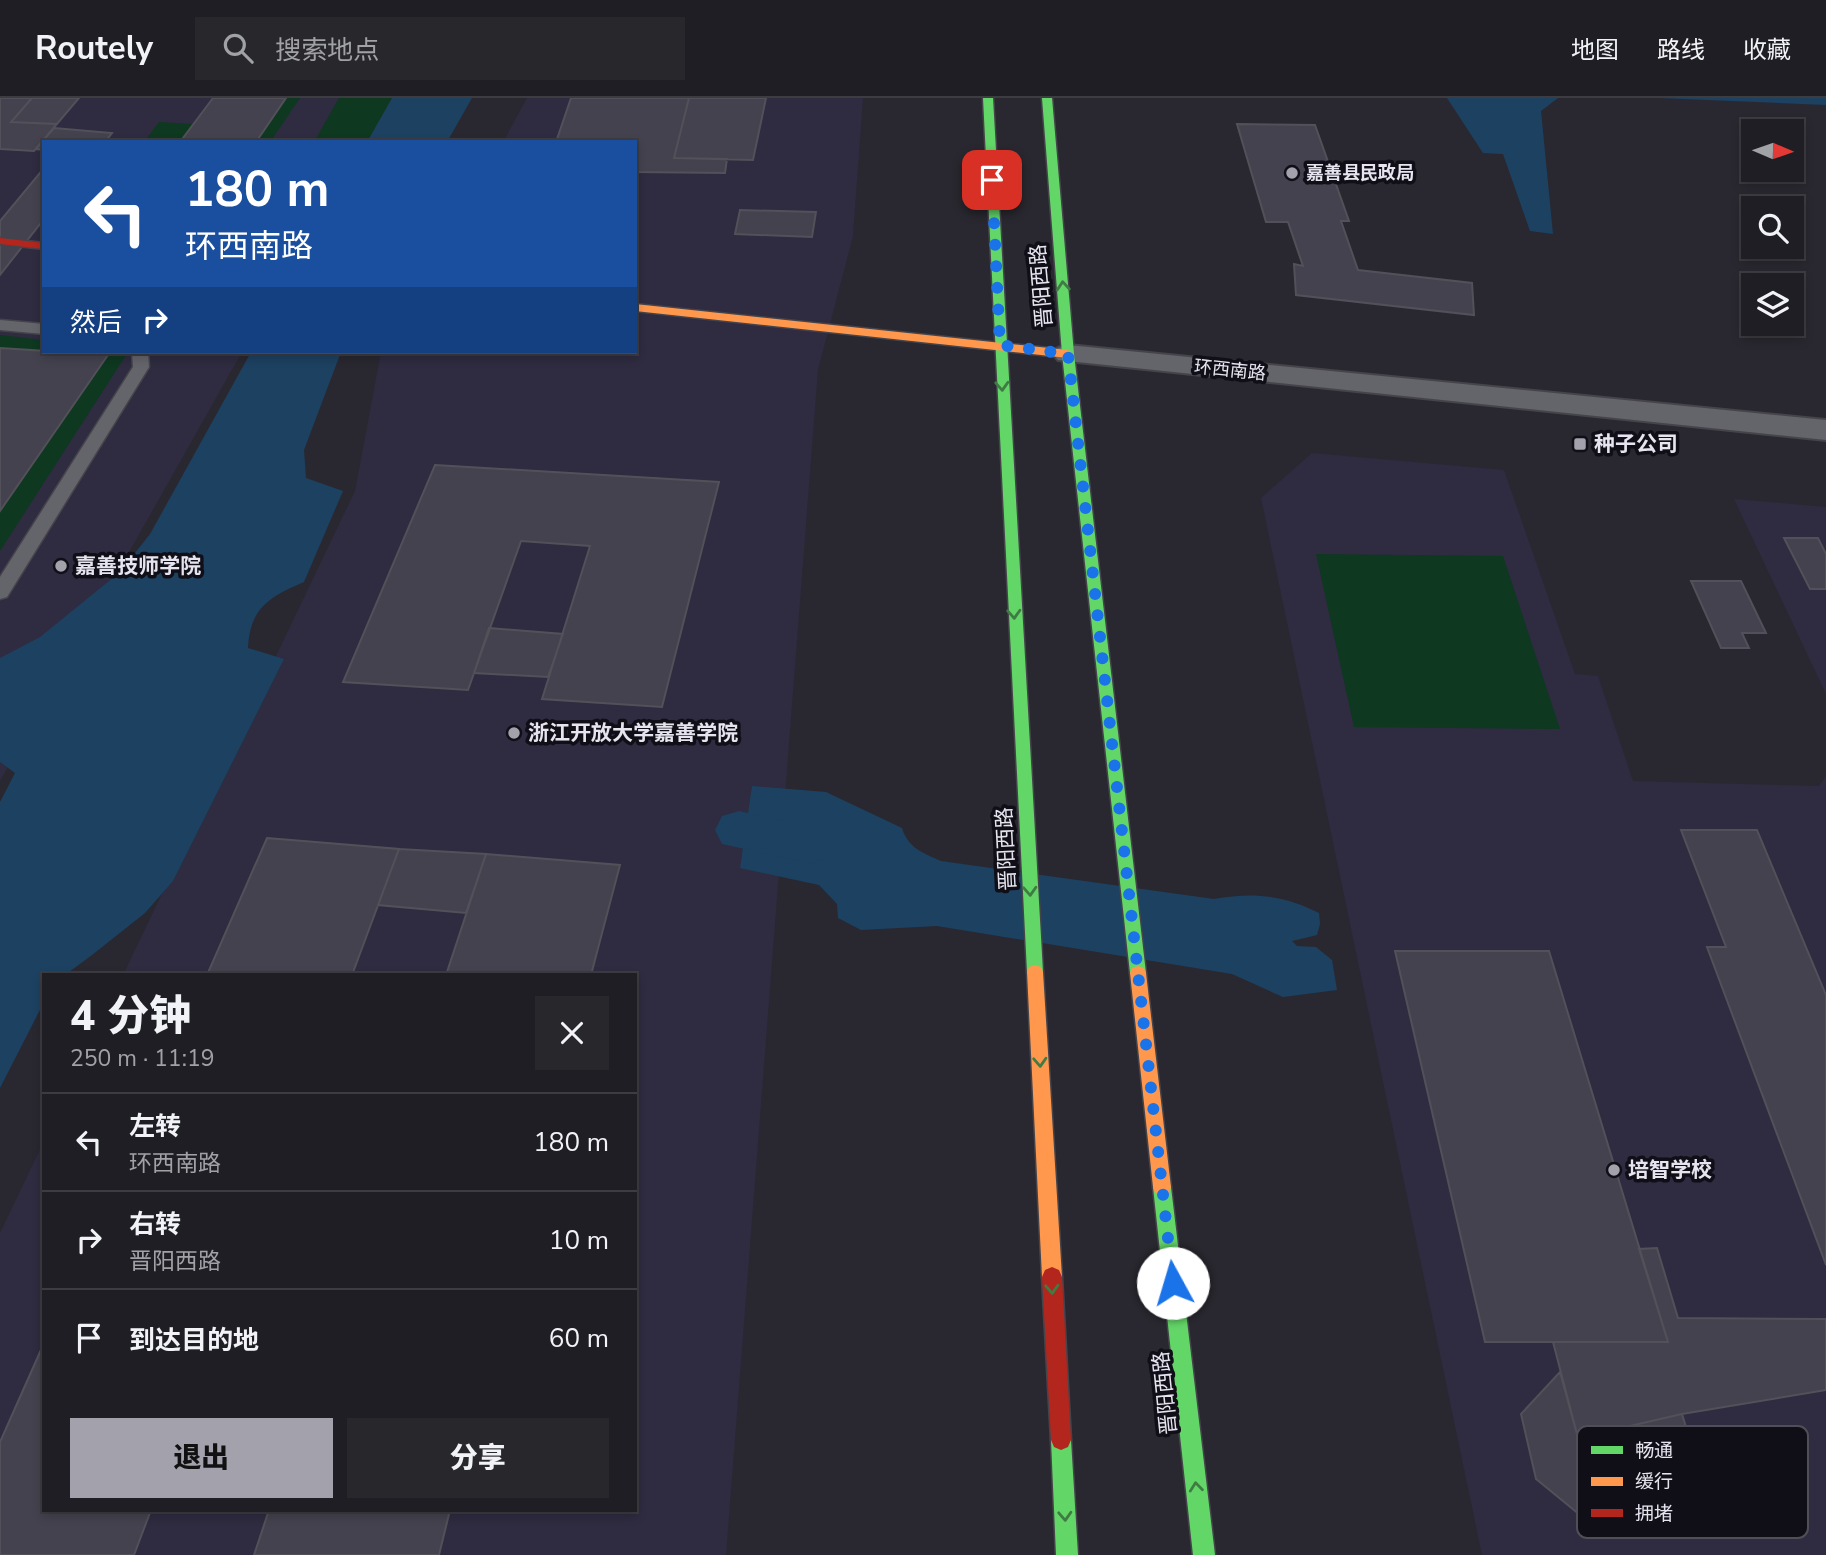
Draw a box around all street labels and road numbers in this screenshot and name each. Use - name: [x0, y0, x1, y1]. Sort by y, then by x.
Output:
- street label: 晋阳西路: [1023, 243, 1059, 329]
- street label: 环西南路: [1193, 354, 1267, 386]
- street label: 晋阳西路: [990, 806, 1022, 892]
- street label: 晋阳西路: [1147, 1350, 1183, 1436]

